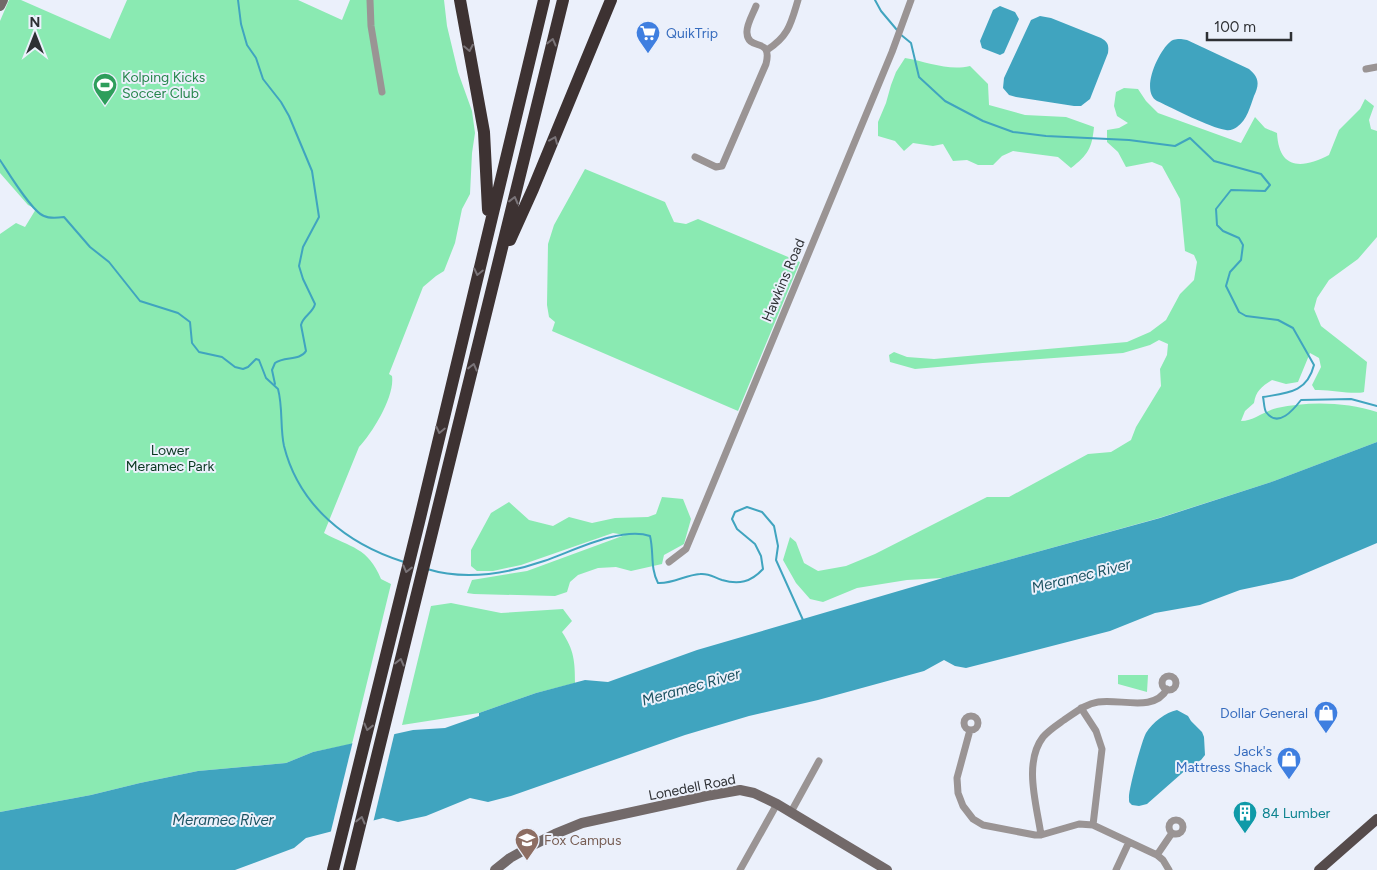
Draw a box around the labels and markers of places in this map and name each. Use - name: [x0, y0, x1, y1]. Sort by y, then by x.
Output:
- supermarket icon: QuikTrip: [635, 20, 661, 54]
- place label: QuikTrip: [666, 25, 718, 42]
- place label: Kolping Kicks Soccer Club: [122, 69, 205, 102]
- sports icon: Kolping Kicks Soccer Club: [92, 72, 118, 106]
- shop icon: Dollar General: [1313, 700, 1339, 734]
- place label: Dollar General: [1220, 705, 1308, 722]
- place label: Jack's Mattress Shack: [1176, 743, 1272, 776]
- shop icon: Jack's Mattress Shack: [1276, 746, 1302, 780]
- building icon: 84 Lumber: [1232, 800, 1258, 834]
- place label: 84 Lumber: [1262, 805, 1331, 822]
- school or university icon: Fox Campus: [514, 827, 540, 861]
- place label: Fox Campus: [544, 832, 621, 849]

